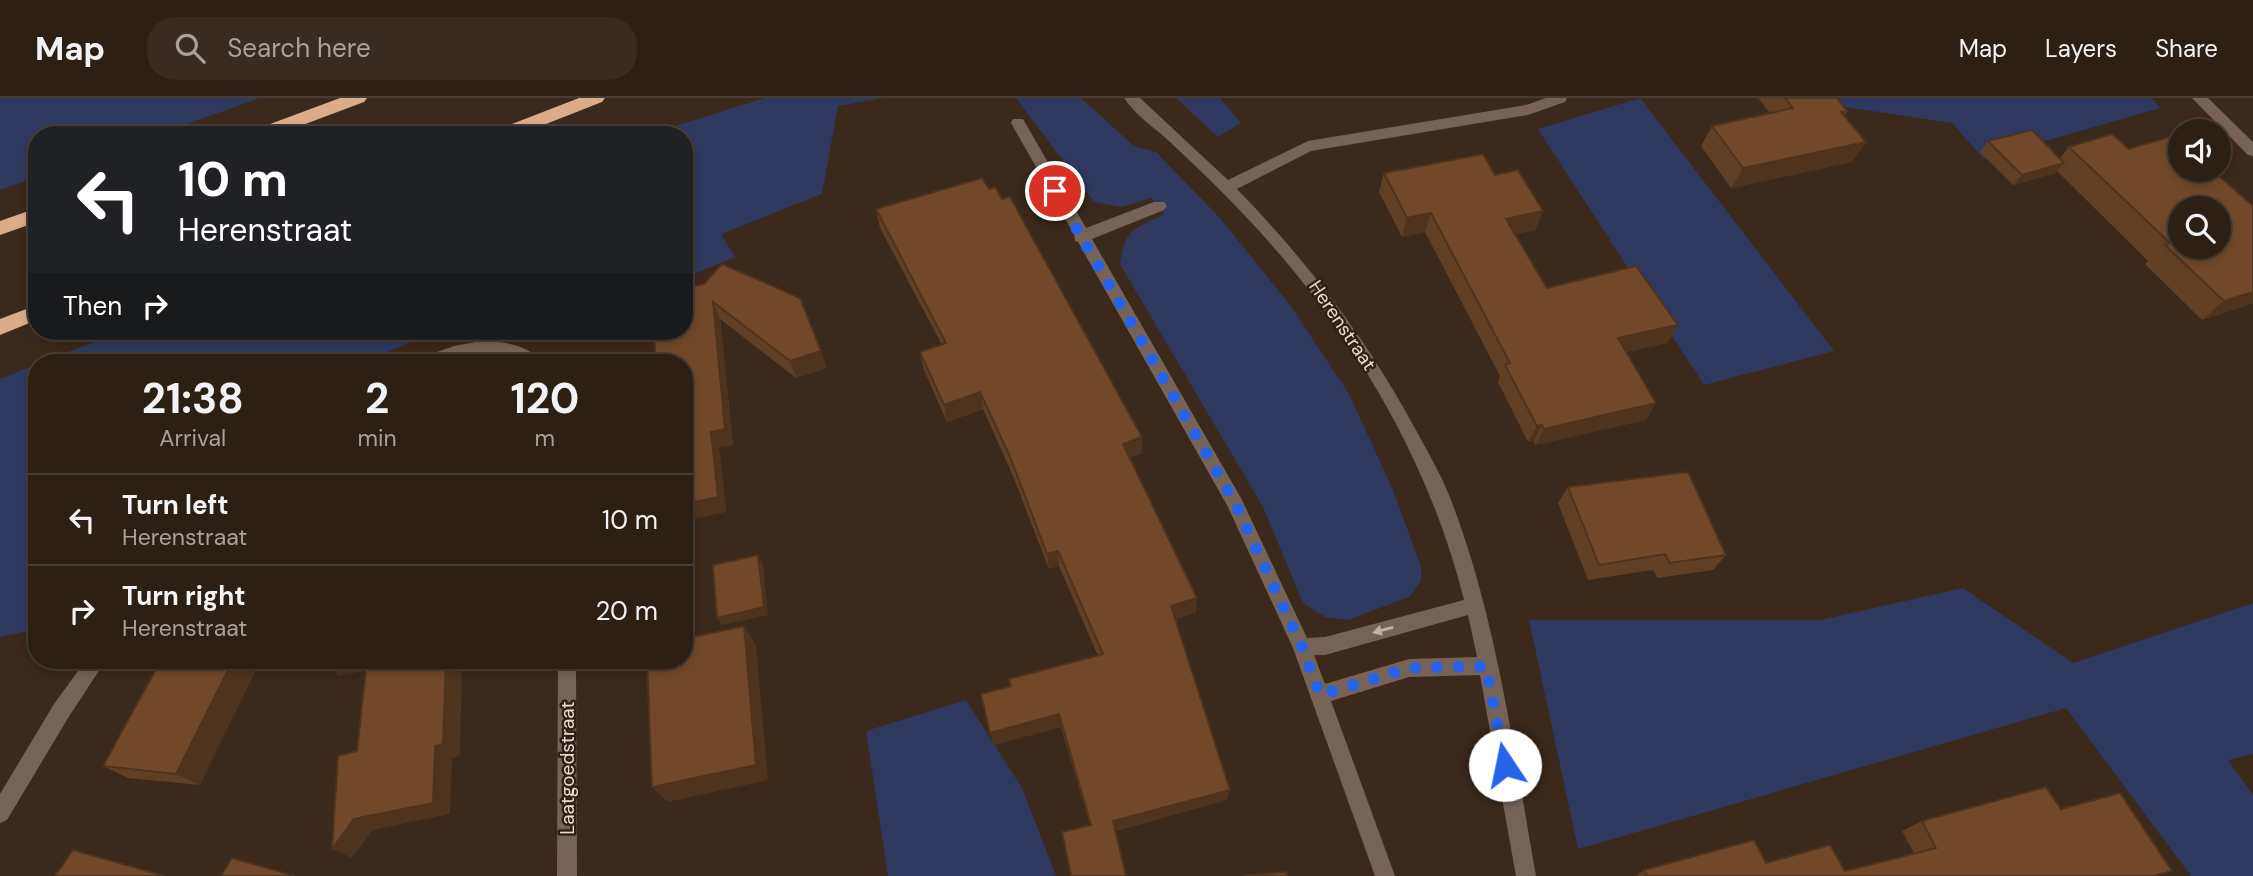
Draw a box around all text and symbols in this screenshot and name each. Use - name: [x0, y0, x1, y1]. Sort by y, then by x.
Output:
- search box: [147, 17, 637, 80]
- text: Map: [35, 27, 105, 70]
- icon: search: [171, 29, 209, 67]
- text: Search here: [227, 31, 371, 65]
- text: Map: [1959, 33, 2007, 64]
- text: Layers: [2045, 33, 2117, 64]
- text: Share: [2155, 33, 2218, 64]
- map controls: [2168, 119, 2231, 259]
- button: sound: [2168, 119, 2231, 182]
- text: 10 m: [178, 147, 288, 211]
- icon: left: [63, 154, 154, 245]
- pin: [1025, 161, 1085, 221]
- icon: arrive: [1036, 172, 1074, 210]
- button: search: [2168, 196, 2231, 259]
- text: Herenstraat: [178, 209, 352, 251]
- street label: Herenstraat: [1303, 275, 1382, 375]
- icon: right: [136, 287, 174, 325]
- text: Then: [63, 289, 122, 323]
- text: 21:38: [142, 371, 244, 426]
- text: 2: [365, 371, 389, 426]
- text: 120: [510, 371, 579, 426]
- text: Arrival: [159, 423, 226, 453]
- text: min: [357, 423, 397, 453]
- text: m: [535, 423, 555, 453]
- text: Turn left: [122, 488, 229, 522]
- icon: left: [63, 501, 101, 539]
- text: 10 m: [602, 503, 658, 537]
- text: Herenstraat: [122, 522, 247, 552]
- text: Turn right: [122, 579, 246, 613]
- icon: right: [63, 592, 101, 630]
- text: 20 m: [595, 594, 658, 628]
- text: Herenstraat: [122, 613, 247, 643]
- one-way arrow: [1372, 626, 1393, 636]
- street label: Laatgoedstraat: [555, 701, 580, 835]
- position arrow: [1468, 728, 1542, 802]

